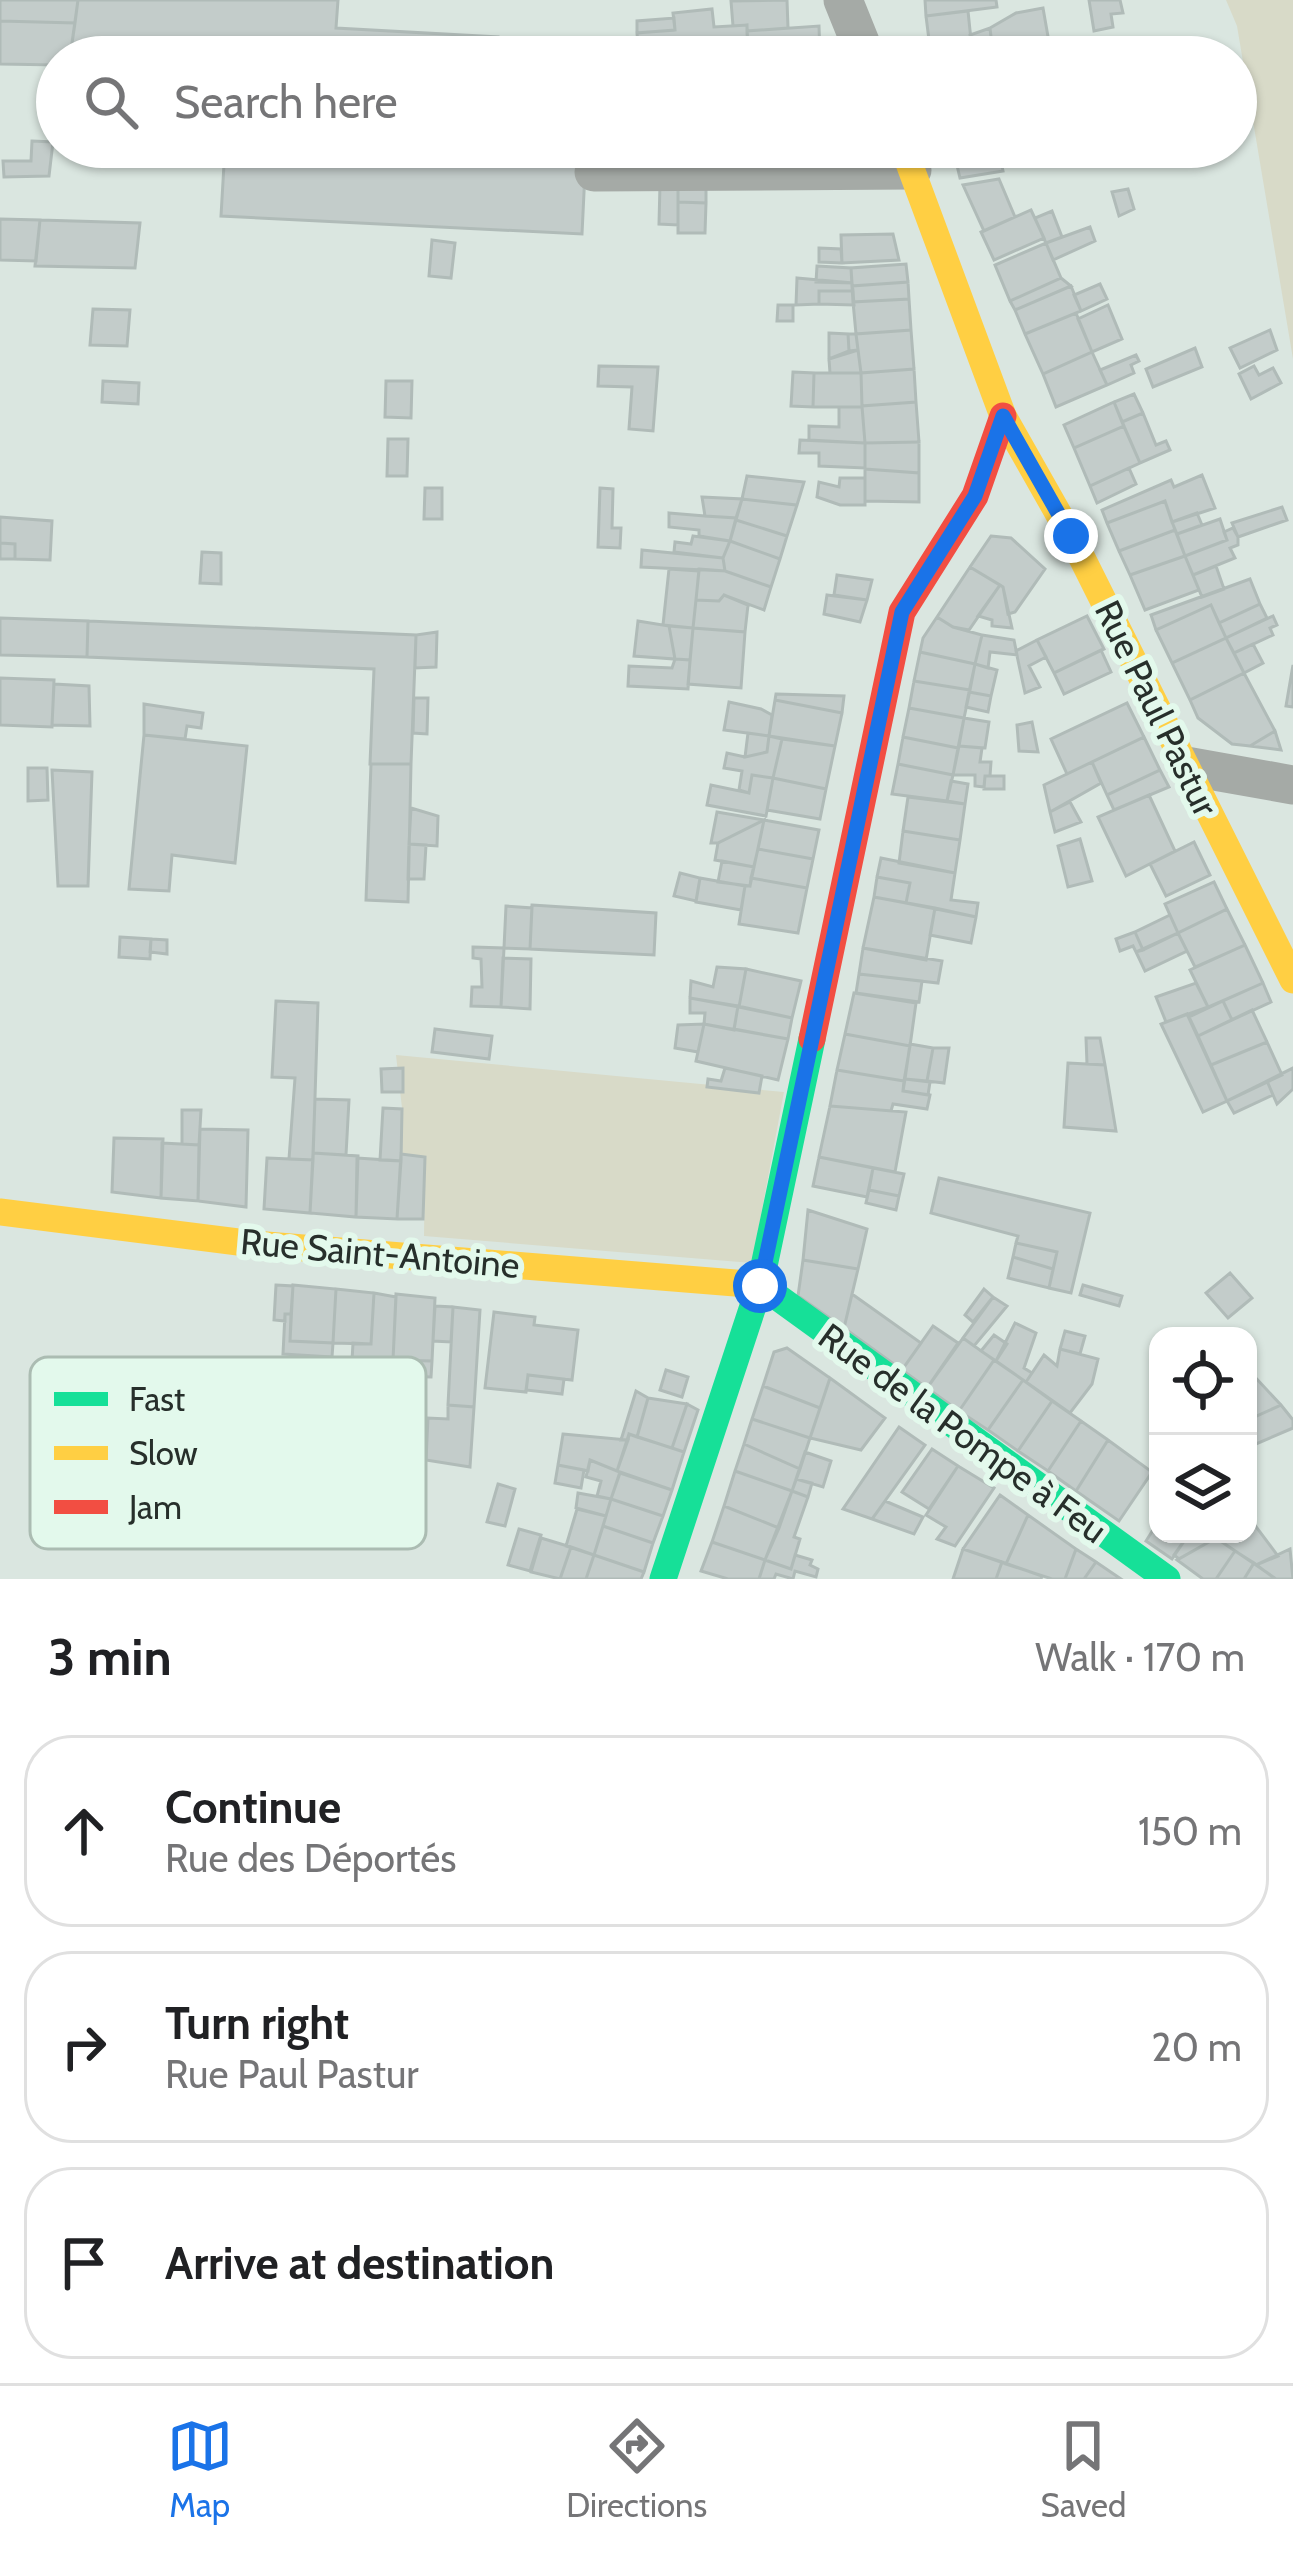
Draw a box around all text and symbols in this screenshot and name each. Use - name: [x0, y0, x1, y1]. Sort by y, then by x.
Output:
- search box: [36, 36, 1257, 168]
- icon: search: [78, 69, 144, 135]
- text: Search here: [174, 75, 398, 129]
- route end: [1044, 509, 1098, 563]
- street label: Rue Paul Pastur: [1086, 593, 1228, 823]
- street label: Rue Saint-Antoine: [239, 1219, 521, 1287]
- route start: [733, 1259, 787, 1313]
- street label: Rue de la Pompe à Feu: [810, 1314, 1116, 1552]
- map controls: [1149, 1327, 1257, 1543]
- button: locate: [1149, 1327, 1257, 1435]
- legend: [30, 1357, 426, 1549]
- text: Fast: [129, 1379, 185, 1419]
- text: Slow: [129, 1433, 198, 1473]
- button: layers: [1149, 1435, 1257, 1543]
- text: Jam: [128, 1487, 182, 1527]
- text: 3 min: [48, 1626, 172, 1688]
- text: Walk · 170 m: [1035, 1633, 1245, 1681]
- text: Continue: [165, 1780, 341, 1834]
- icon: ahead: [51, 1798, 117, 1864]
- text: 150 m: [1138, 1807, 1242, 1855]
- text: Rue des Déportés: [165, 1834, 456, 1882]
- text: Turn right: [165, 1996, 349, 2050]
- icon: right: [51, 2014, 117, 2080]
- text: 20 m: [1151, 2023, 1242, 2071]
- text: Rue Paul Pastur: [165, 2050, 419, 2098]
- icon: arrive: [51, 2230, 117, 2296]
- text: Arrive at destination: [165, 2236, 554, 2290]
- tab: Map: [167, 2413, 233, 2525]
- tab: Directions: [566, 2413, 707, 2525]
- tab: Saved: [1041, 2413, 1126, 2525]

